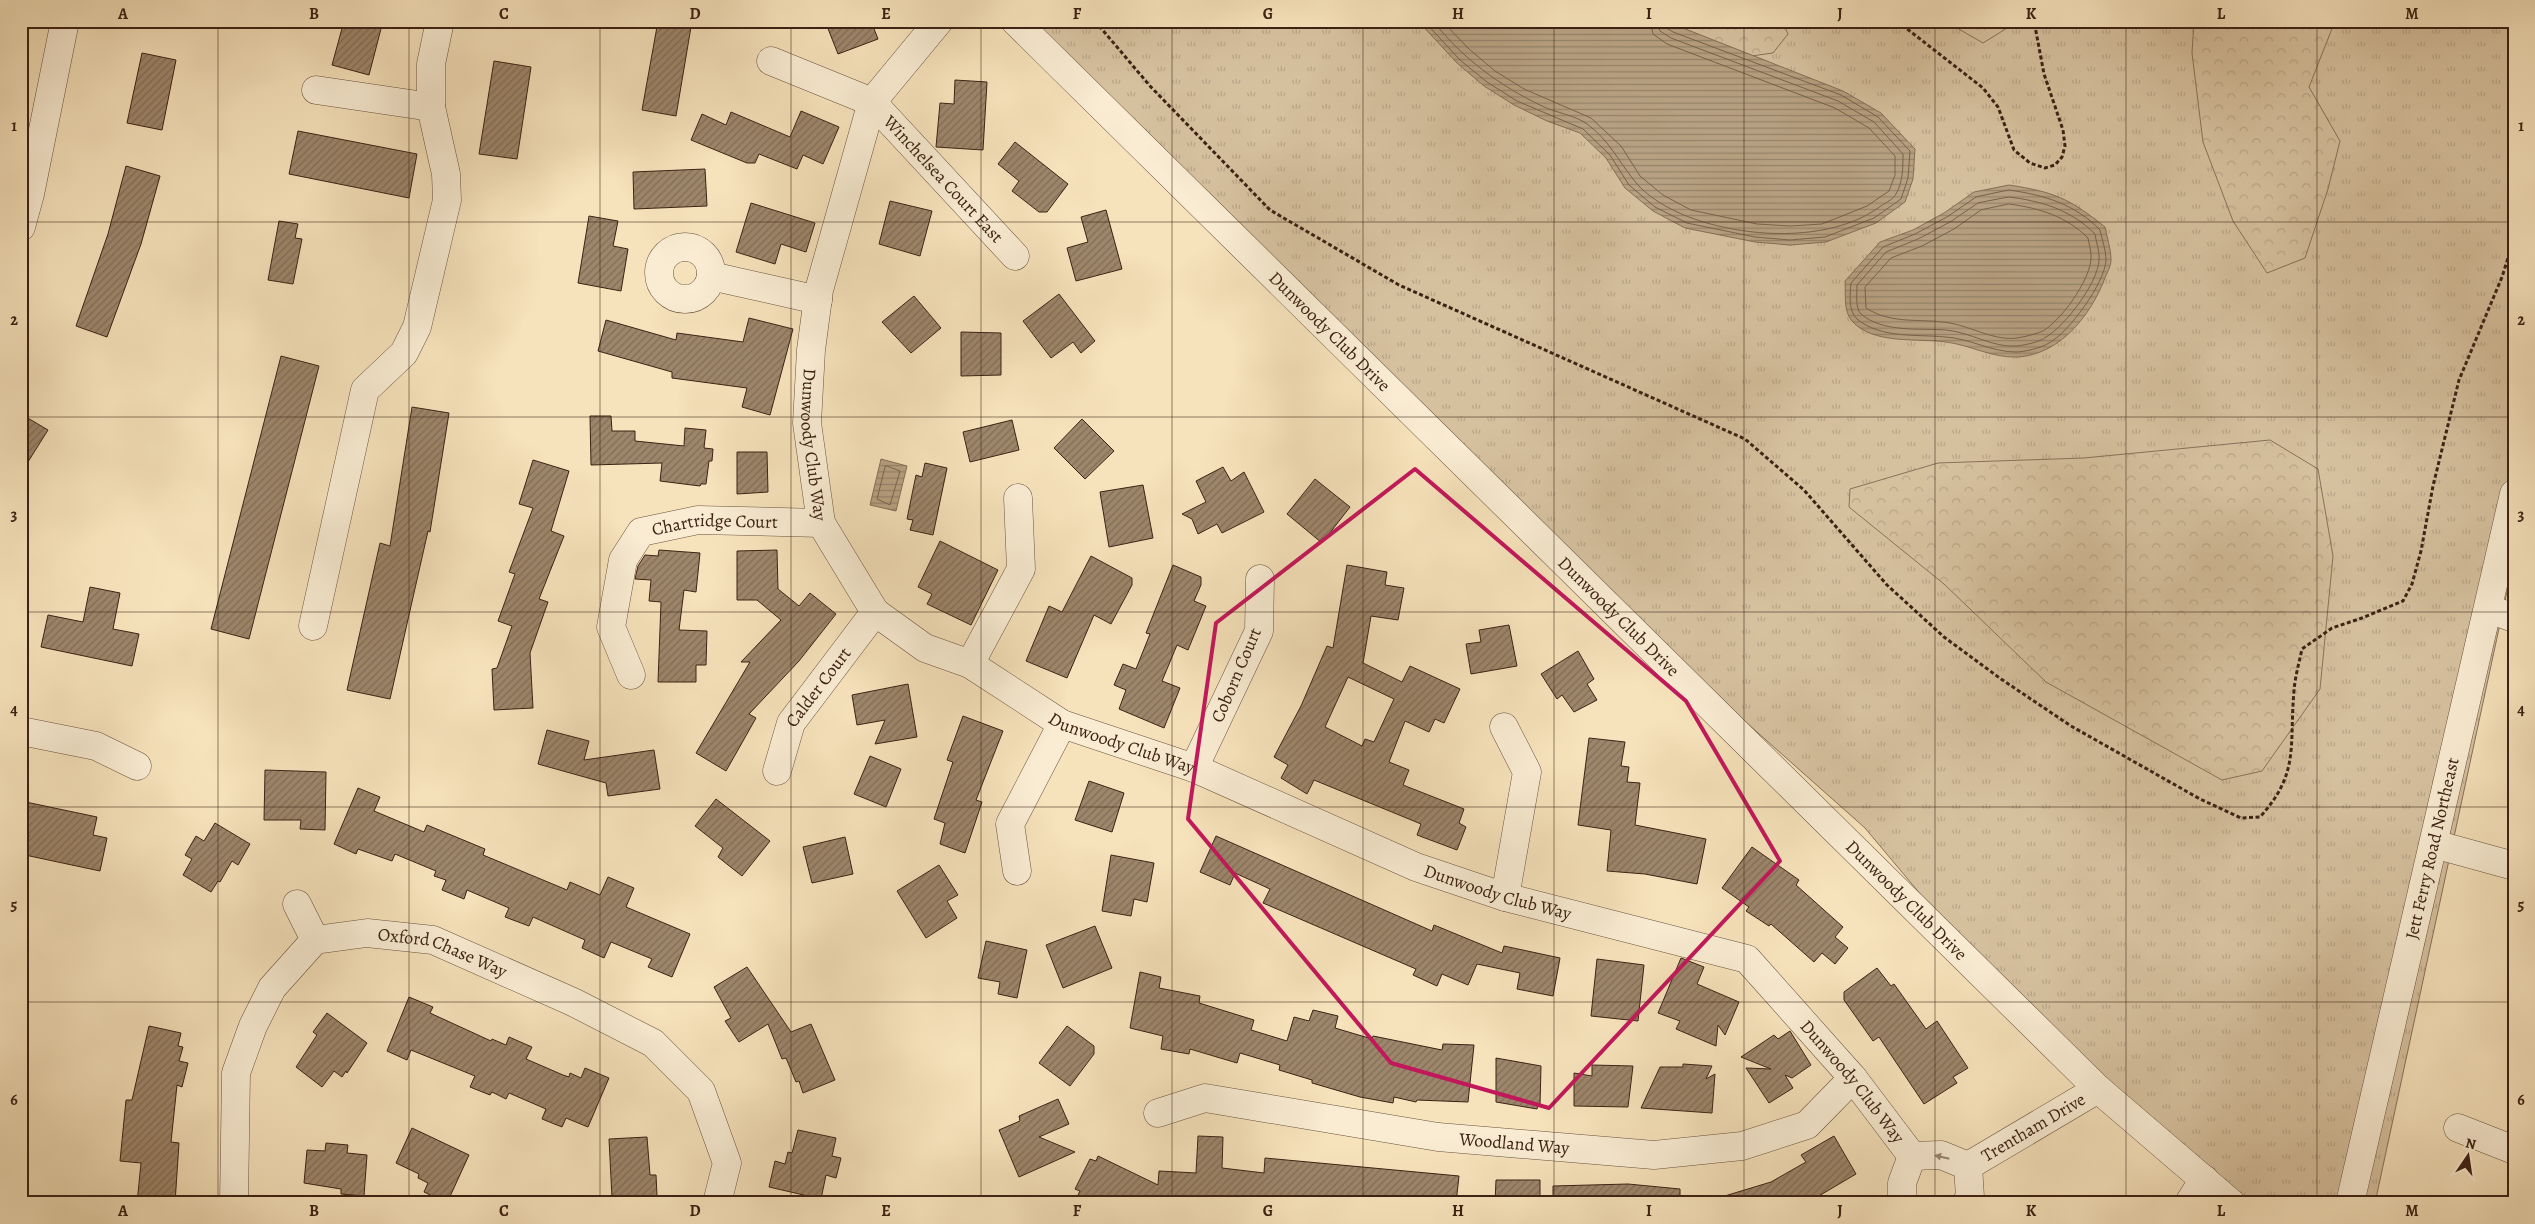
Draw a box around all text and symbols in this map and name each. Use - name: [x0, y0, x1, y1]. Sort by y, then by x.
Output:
- text: A: [117, 3, 129, 25]
- text: B: [309, 3, 319, 25]
- text: C: [499, 3, 509, 25]
- text: D: [689, 3, 701, 25]
- text: E: [881, 3, 891, 25]
- text: F: [1073, 3, 1082, 25]
- text: G: [1263, 3, 1273, 25]
- text: H: [1452, 3, 1464, 25]
- text: I: [1646, 3, 1652, 25]
- text: J: [1837, 3, 1843, 25]
- text: K: [2026, 3, 2037, 25]
- text: L: [2217, 3, 2226, 25]
- text: M: [2405, 3, 2419, 25]
- street label: Winchelsea Court East: [877, 109, 1009, 248]
- text: 1: [11, 115, 17, 137]
- text: 1: [2518, 115, 2524, 137]
- street label: Dunwoody Club Drive: [1264, 266, 1396, 397]
- text: 2: [10, 309, 18, 331]
- text: 2: [2517, 309, 2525, 331]
- street label: Dunwoody Club Way: [795, 368, 833, 523]
- text: 3: [11, 504, 18, 526]
- text: 3: [2518, 504, 2525, 526]
- street label: Chartridge Court: [649, 508, 778, 541]
- street label: Dunwoody Club Drive: [1553, 551, 1685, 682]
- street label: Coborn Court: [1205, 624, 1267, 726]
- street label: Calder Court: [780, 642, 856, 732]
- text: 4: [10, 699, 18, 721]
- text: 4: [2517, 699, 2525, 721]
- street label: Dunwoody Club Way: [1044, 706, 1199, 780]
- street label: Jett Ferry Road Northeast: [2399, 755, 2465, 942]
- street label: Dunwoody Club Drive: [1840, 835, 1973, 966]
- street label: Dunwoody Club Way: [1421, 858, 1575, 926]
- text: 5: [11, 894, 18, 916]
- text: 5: [2518, 894, 2525, 916]
- street label: Oxford Chase Way: [377, 922, 512, 984]
- street label: Dunwoody Club Way: [1795, 1015, 1911, 1149]
- street label: Trentham Drive: [1977, 1087, 2090, 1167]
- text: 6: [10, 1089, 18, 1111]
- text: 6: [2517, 1089, 2525, 1111]
- street label: Woodland Way: [1457, 1127, 1571, 1160]
- north arrow: [2442, 1132, 2492, 1182]
- text: N: [2464, 1133, 2478, 1154]
- one-way arrow: [1935, 1153, 1950, 1161]
- text: A: [117, 1200, 129, 1222]
- text: B: [309, 1200, 319, 1222]
- text: C: [499, 1200, 509, 1222]
- text: D: [689, 1200, 701, 1222]
- text: E: [881, 1200, 891, 1222]
- text: F: [1073, 1200, 1082, 1222]
- text: G: [1263, 1200, 1273, 1222]
- text: H: [1452, 1200, 1464, 1222]
- text: I: [1646, 1200, 1652, 1222]
- text: J: [1837, 1200, 1843, 1222]
- text: K: [2026, 1200, 2037, 1222]
- text: L: [2217, 1200, 2226, 1222]
- text: M: [2405, 1200, 2419, 1222]

